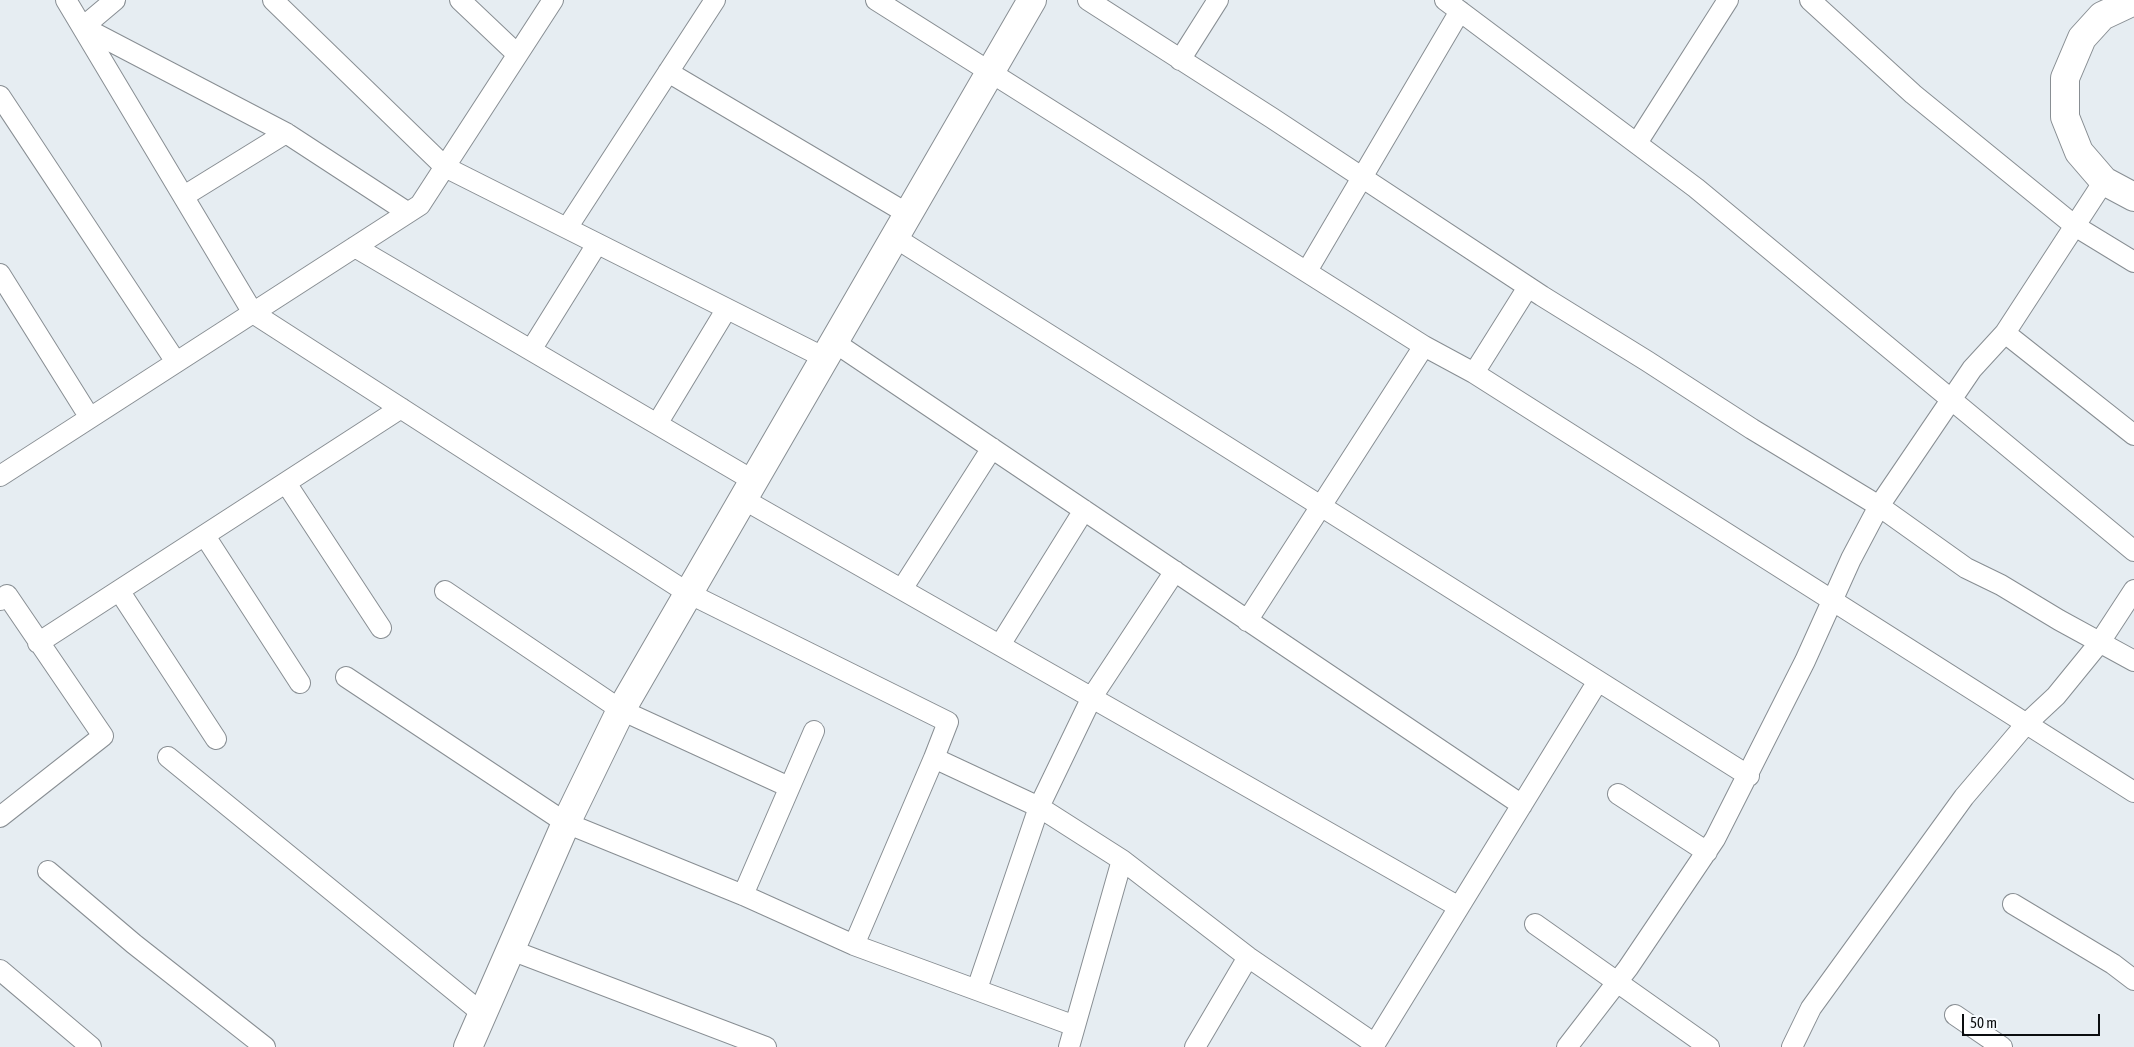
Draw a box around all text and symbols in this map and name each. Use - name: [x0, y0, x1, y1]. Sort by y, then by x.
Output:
- scale bar: [1964, 1004, 2102, 1036]
- text: 50 m: [1970, 1014, 1997, 1031]

